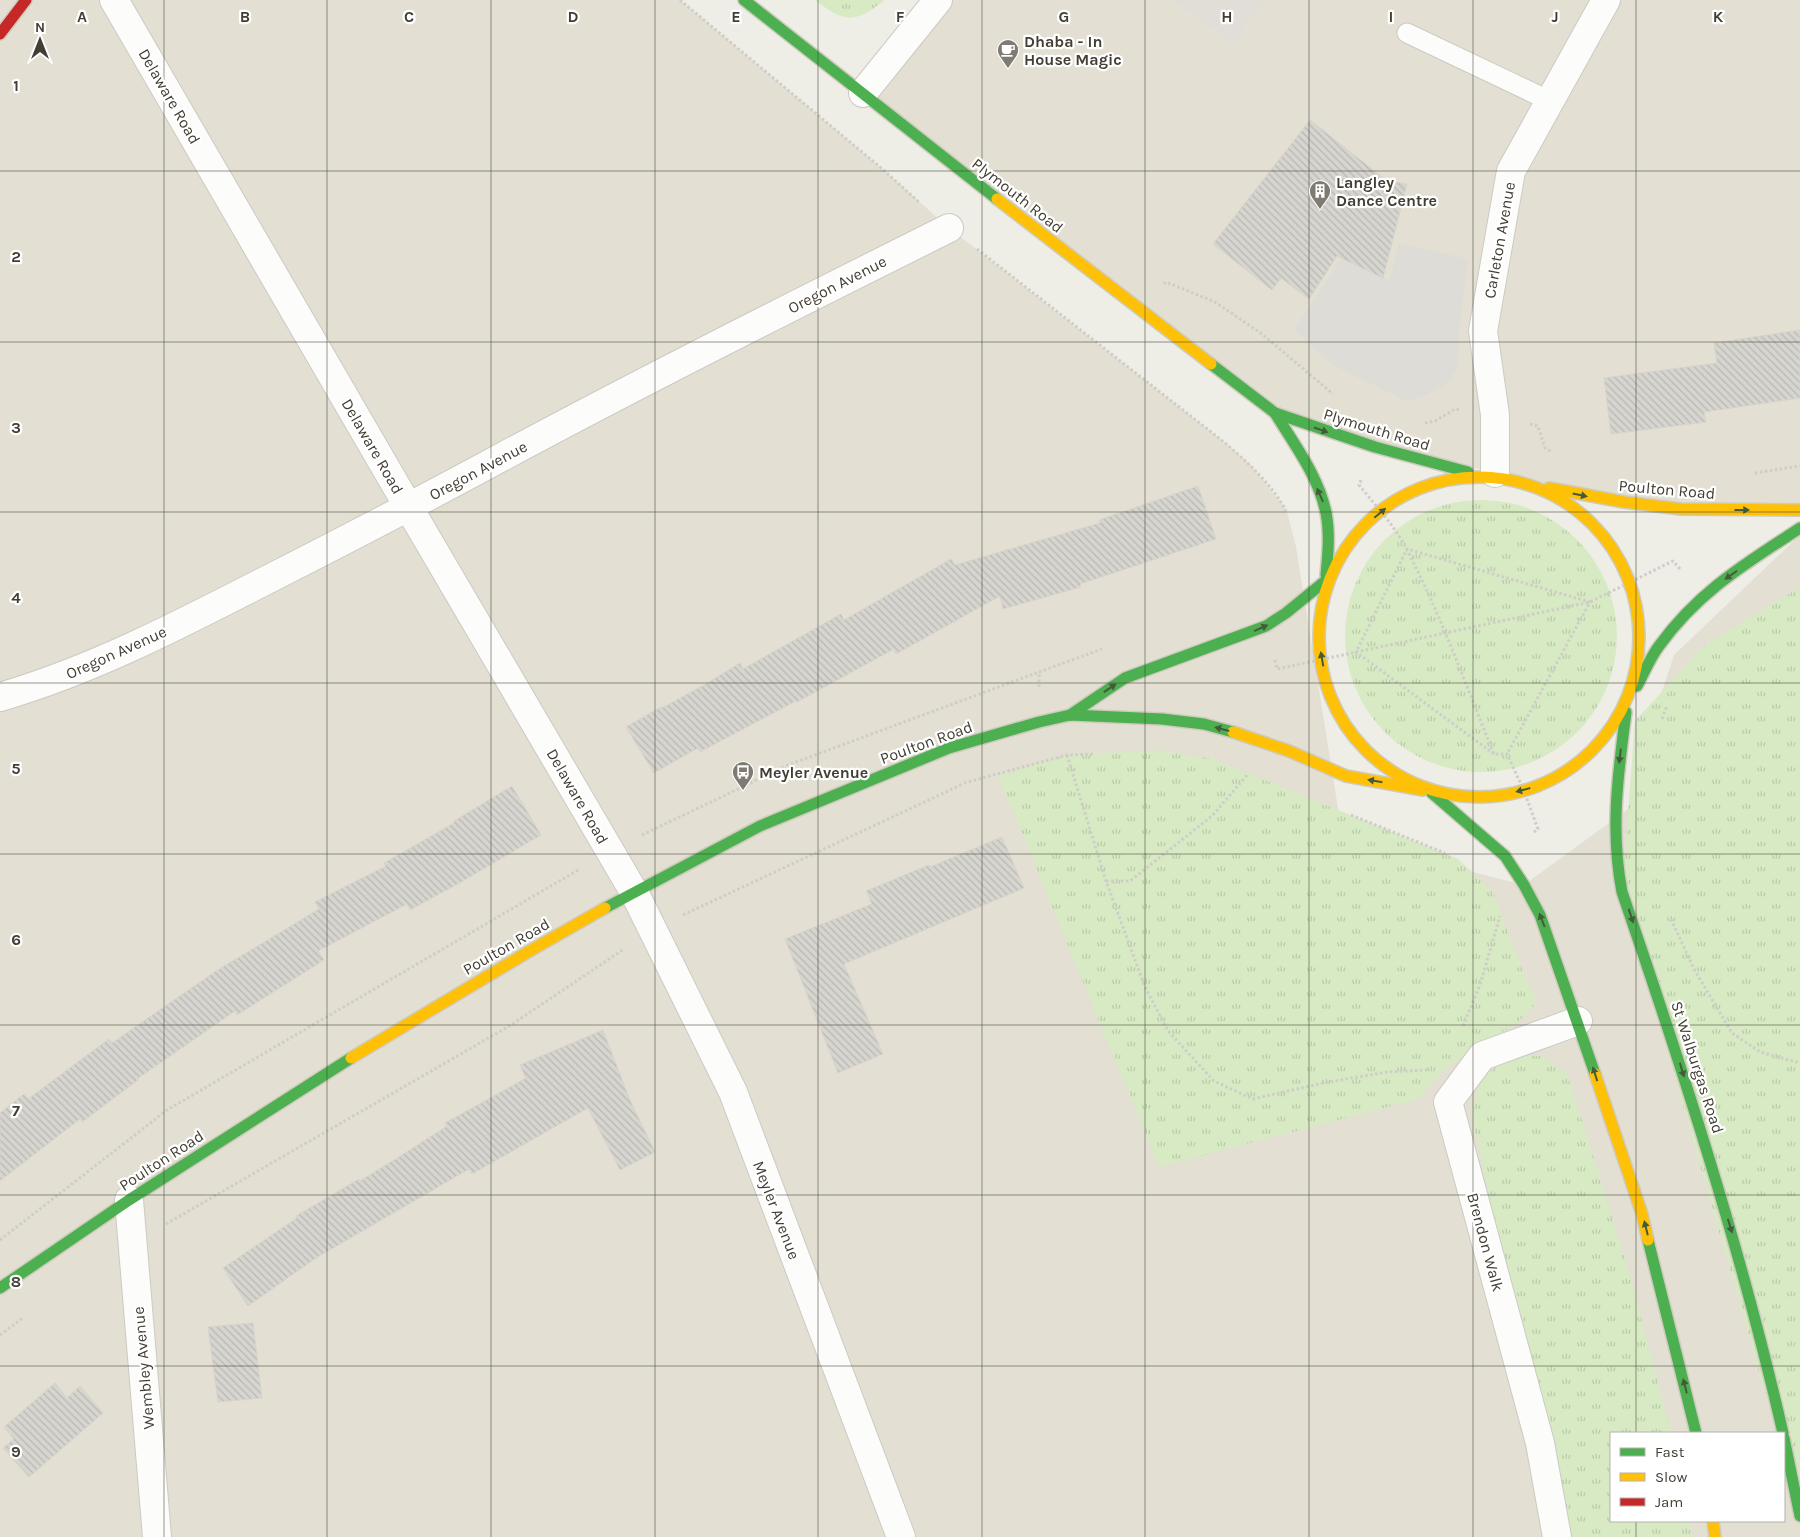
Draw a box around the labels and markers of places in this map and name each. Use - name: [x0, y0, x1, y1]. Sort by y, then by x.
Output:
- place label: Dhaba - In House Magic: [1024, 32, 1122, 69]
- cafe icon: Dhaba - In House Magic: [996, 38, 1020, 69]
- place label: Langley Dance Centre: [1336, 173, 1437, 210]
- building icon: Langley Dance Centre: [1308, 179, 1332, 210]
- bus stop icon: Meyler Avenue: [731, 760, 755, 791]
- place label: Meyler Avenue: [759, 763, 868, 782]

